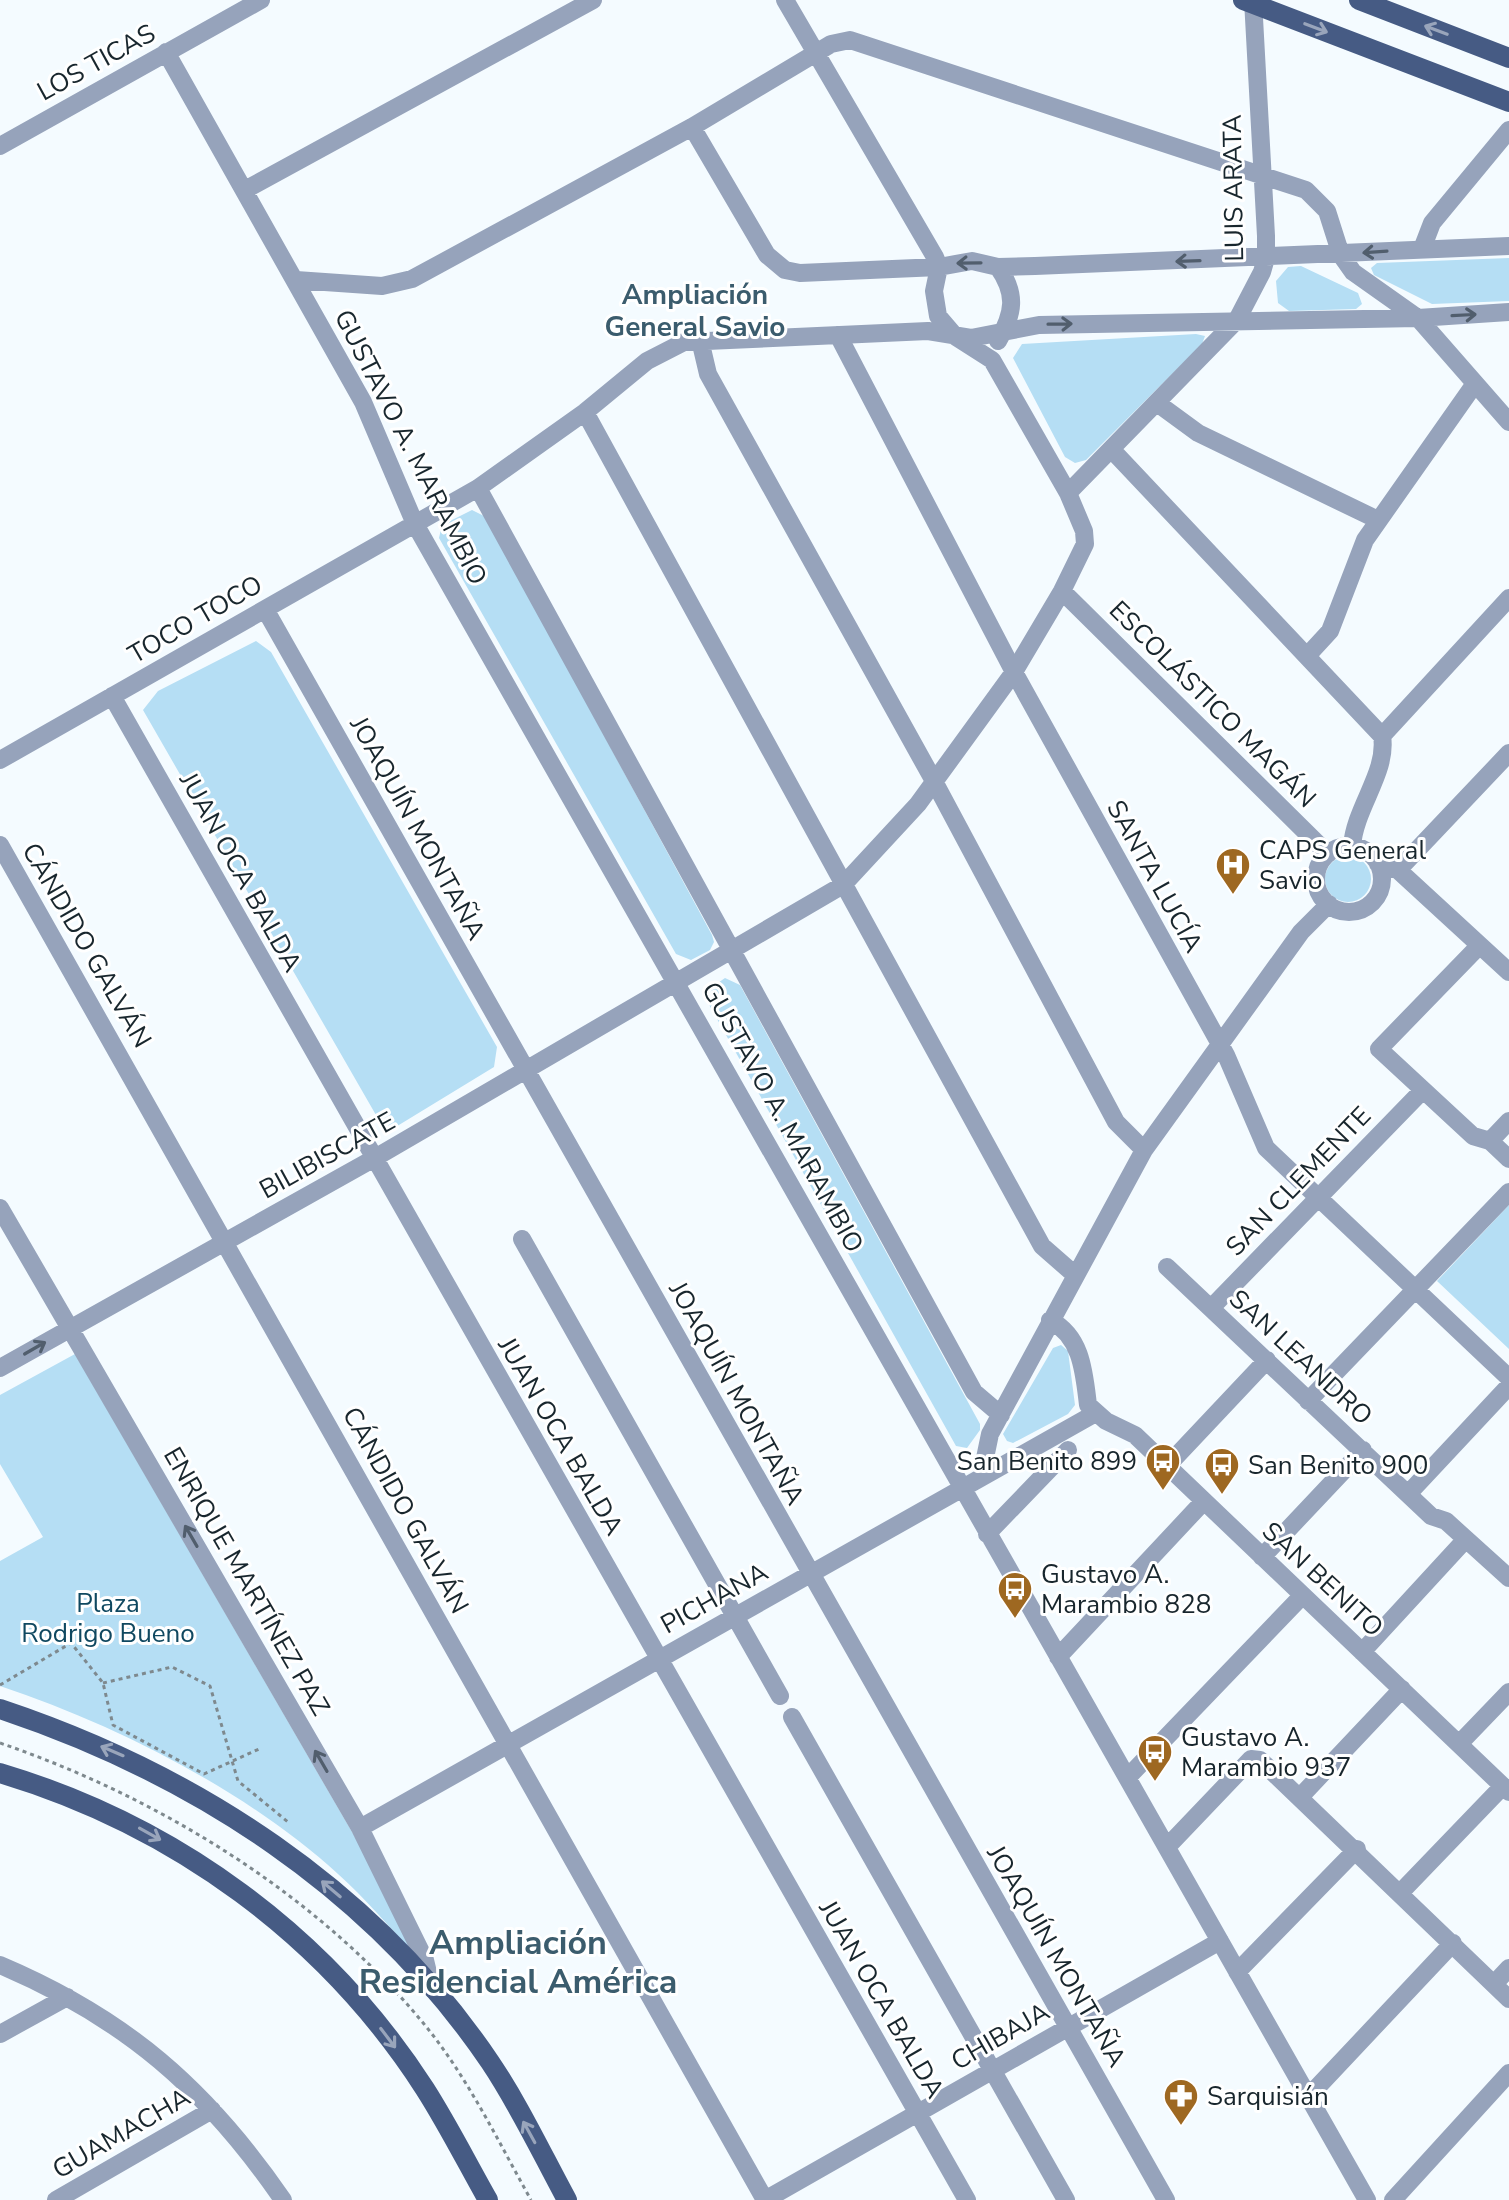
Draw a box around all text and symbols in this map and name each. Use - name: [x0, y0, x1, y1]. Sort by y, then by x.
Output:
- street label: LOS TICAS: [31, 16, 162, 109]
- one-way arrow: [1303, 22, 1328, 36]
- one-way arrow: [1424, 22, 1449, 36]
- street label: LUIS ARATA: [1215, 114, 1252, 262]
- one-way arrow: [1362, 245, 1389, 260]
- one-way arrow: [1175, 253, 1202, 268]
- one-way arrow: [956, 255, 982, 271]
- district label: Ampliación General Savio: [605, 276, 785, 346]
- street label: GUSTAVO A. MARAMBIO: [326, 304, 495, 591]
- one-way arrow: [1450, 307, 1477, 322]
- one-way arrow: [1046, 317, 1073, 332]
- street label: TOCO TOCO: [122, 567, 269, 672]
- street label: ESCOLÁSTICO MAGÁN: [1101, 593, 1324, 816]
- street label: JOAQUÍN MONTAÑA: [341, 709, 494, 946]
- street label: JUAN OCA BALDA: [171, 765, 310, 978]
- street label: SANTA LUCÍA: [1098, 794, 1211, 959]
- place label: CAPS General Savio: [1259, 833, 1426, 898]
- street label: CÁNDIDO GALVÁN: [14, 836, 160, 1054]
- hospital icon: CAPS General Savio: [1214, 846, 1252, 896]
- street label: GUSTAVO A. MARAMBIO: [693, 976, 872, 1259]
- street label: SAN CLEMENTE: [1218, 1099, 1379, 1264]
- street label: BILIBISCATE: [253, 1104, 401, 1207]
- street label: JOAQUÍN MONTAÑA: [660, 1274, 813, 1511]
- street label: SAN LEANDRO: [1221, 1282, 1380, 1433]
- street label: JUAN OCA BALDA: [489, 1330, 632, 1542]
- one-way arrow: [23, 1340, 46, 1356]
- street label: CÁNDIDO GALVÁN: [334, 1401, 477, 1620]
- street label: ENRIQUE MARTÍNEZ PAZ: [155, 1441, 338, 1722]
- bus stop icon: San Benito 899: [1144, 1442, 1182, 1492]
- place label: San Benito 899: [957, 1444, 1137, 1479]
- bus stop icon: San Benito 900: [1203, 1446, 1241, 1496]
- place label: San Benito 900: [1248, 1448, 1428, 1483]
- street label: SAN BENITO: [1254, 1514, 1391, 1645]
- one-way arrow: [183, 1524, 198, 1548]
- street label: PICHANA: [654, 1555, 774, 1642]
- place label: Gustavo A. Marambio 828: [1041, 1557, 1211, 1622]
- bus stop icon: Gustavo A. Marambio 828: [996, 1570, 1034, 1620]
- park label: Plaza Rodrigo Bueno: [21, 1586, 195, 1651]
- place label: Gustavo A. Marambio 937: [1181, 1720, 1351, 1785]
- bus stop icon: Gustavo A. Marambio 937: [1136, 1733, 1174, 1783]
- one-way arrow: [100, 1742, 125, 1757]
- one-way arrow: [313, 1750, 329, 1773]
- one-way arrow: [137, 1827, 161, 1843]
- street label: JOAQUÍN MONTAÑA: [978, 1838, 1134, 2073]
- one-way arrow: [321, 1880, 342, 1897]
- street label: JUAN OCA BALDA: [810, 1893, 953, 2105]
- district label: Ampliación Residencial América: [359, 1920, 677, 2005]
- street label: CHIBAJA: [945, 1994, 1056, 2079]
- one-way arrow: [379, 2027, 396, 2048]
- pharmacy icon: Sarquisián: [1162, 2077, 1200, 2127]
- place label: Sarquisián: [1207, 2079, 1329, 2114]
- street label: GUAMACHA: [46, 2080, 197, 2187]
- one-way arrow: [521, 2121, 537, 2144]

